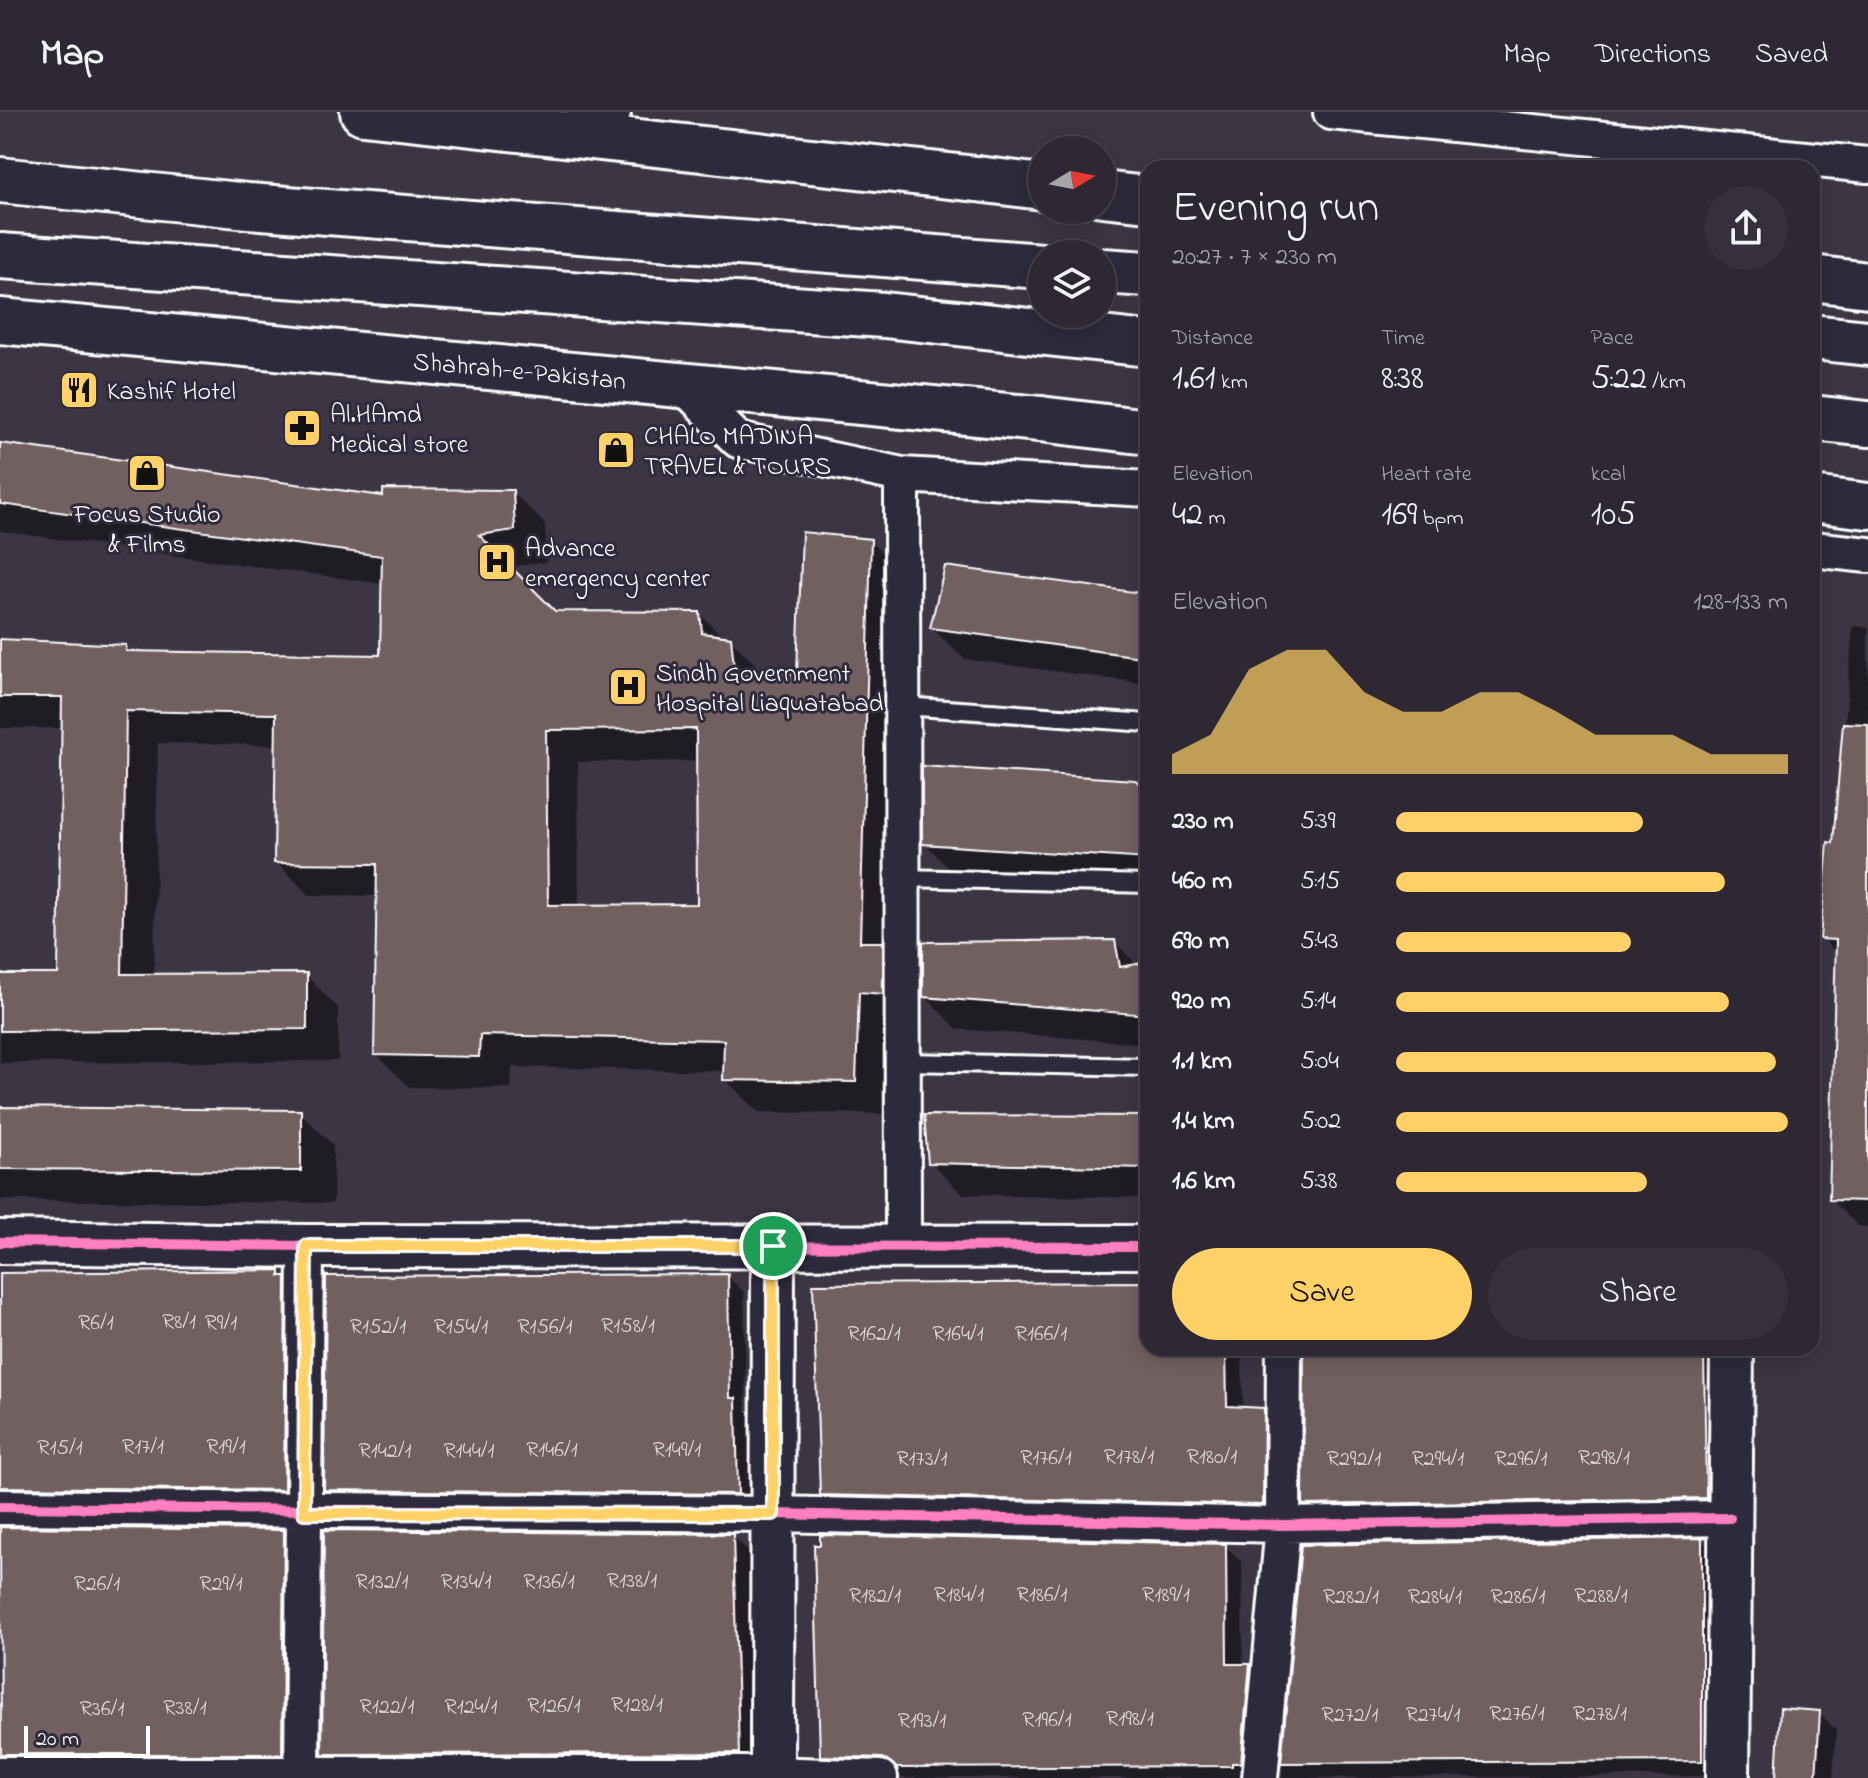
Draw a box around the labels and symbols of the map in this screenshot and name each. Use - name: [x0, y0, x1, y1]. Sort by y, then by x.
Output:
- north arrow: [1028, 136, 1116, 224]
- street label: Shahrah-e-Pakistan: [411, 344, 628, 402]
- restaurant icon: Kashif Hotel: [58, 369, 100, 411]
- place label: Kashif Hotel: [107, 374, 236, 412]
- place label: Al.HAmd Medical store: [330, 397, 469, 465]
- pharmacy icon: Al.HAmd Medical store: [281, 407, 323, 449]
- place label: CHALO MADINA TRAVEL & TOURS: [644, 419, 831, 487]
- shop icon: CHALO MADINA TRAVEL & TOURS: [595, 429, 637, 471]
- shop icon: Focus Studio & Films: [126, 452, 168, 494]
- place label: Focus Studio & Films: [72, 497, 221, 565]
- place label: Advance emergency center: [525, 531, 711, 599]
- hospital icon: Advance emergency center: [476, 541, 518, 583]
- place label: Sindh Government Hospital Liaquatabad: [656, 656, 884, 724]
- hospital icon: Sindh Government Hospital Liaquatabad: [607, 666, 649, 708]
- pin: [739, 1212, 807, 1280]
- house number: R8/1: [162, 1307, 196, 1339]
- house number: R6/1: [78, 1308, 114, 1340]
- house number: R9/1: [205, 1308, 237, 1340]
- house number: R158/1: [601, 1311, 655, 1343]
- house number: R152/1: [350, 1312, 406, 1344]
- house number: R154/1: [434, 1312, 488, 1344]
- house number: R156/1: [517, 1312, 573, 1344]
- house number: R162/1: [847, 1319, 901, 1351]
- house number: R164/1: [932, 1319, 984, 1351]
- house number: R166/1: [1015, 1319, 1067, 1351]
- house number: R17/1: [122, 1432, 164, 1464]
- house number: R19/1: [206, 1432, 246, 1464]
- house number: R15/1: [37, 1433, 83, 1465]
- house number: R146/1: [526, 1435, 578, 1467]
- house number: R149/1: [653, 1435, 701, 1467]
- house number: R142/1: [359, 1436, 411, 1468]
- house number: R144/1: [443, 1436, 495, 1468]
- house number: R178/1: [1104, 1442, 1154, 1474]
- house number: R180/1: [1187, 1442, 1237, 1474]
- house number: R176/1: [1020, 1443, 1072, 1475]
- house number: R298/1: [1578, 1443, 1630, 1475]
- house number: R173/1: [896, 1444, 948, 1476]
- house number: R292/1: [1327, 1444, 1381, 1476]
- house number: R294/1: [1412, 1444, 1464, 1476]
- house number: R296/1: [1494, 1444, 1548, 1476]
- house number: R138/1: [607, 1566, 657, 1598]
- house number: R132/1: [356, 1567, 409, 1599]
- house number: R134/1: [440, 1567, 492, 1599]
- house number: R136/1: [523, 1567, 575, 1599]
- house number: R26/1: [74, 1569, 120, 1601]
- house number: R29/1: [199, 1569, 243, 1601]
- house number: R184/1: [934, 1580, 984, 1612]
- house number: R186/1: [1017, 1580, 1067, 1612]
- house number: R189/1: [1142, 1580, 1190, 1612]
- house number: R182/1: [849, 1581, 901, 1613]
- house number: R288/1: [1574, 1581, 1628, 1613]
- house number: R282/1: [1323, 1582, 1379, 1614]
- house number: R284/1: [1408, 1582, 1462, 1614]
- house number: R286/1: [1491, 1582, 1545, 1614]
- house number: R128/1: [611, 1690, 663, 1722]
- house number: R126/1: [527, 1691, 581, 1723]
- house number: R122/1: [360, 1692, 414, 1724]
- house number: R124/1: [445, 1692, 497, 1724]
- house number: R38/1: [163, 1693, 207, 1725]
- house number: R36/1: [80, 1694, 124, 1726]
- house number: R276/1: [1489, 1699, 1545, 1731]
- house number: R278/1: [1573, 1699, 1627, 1731]
- house number: R272/1: [1322, 1700, 1378, 1732]
- house number: R274/1: [1405, 1700, 1461, 1732]
- house number: R198/1: [1106, 1704, 1154, 1736]
- house number: R196/1: [1022, 1705, 1072, 1737]
- house number: R193/1: [898, 1706, 946, 1738]
- scale bar: [24, 1722, 150, 1758]

